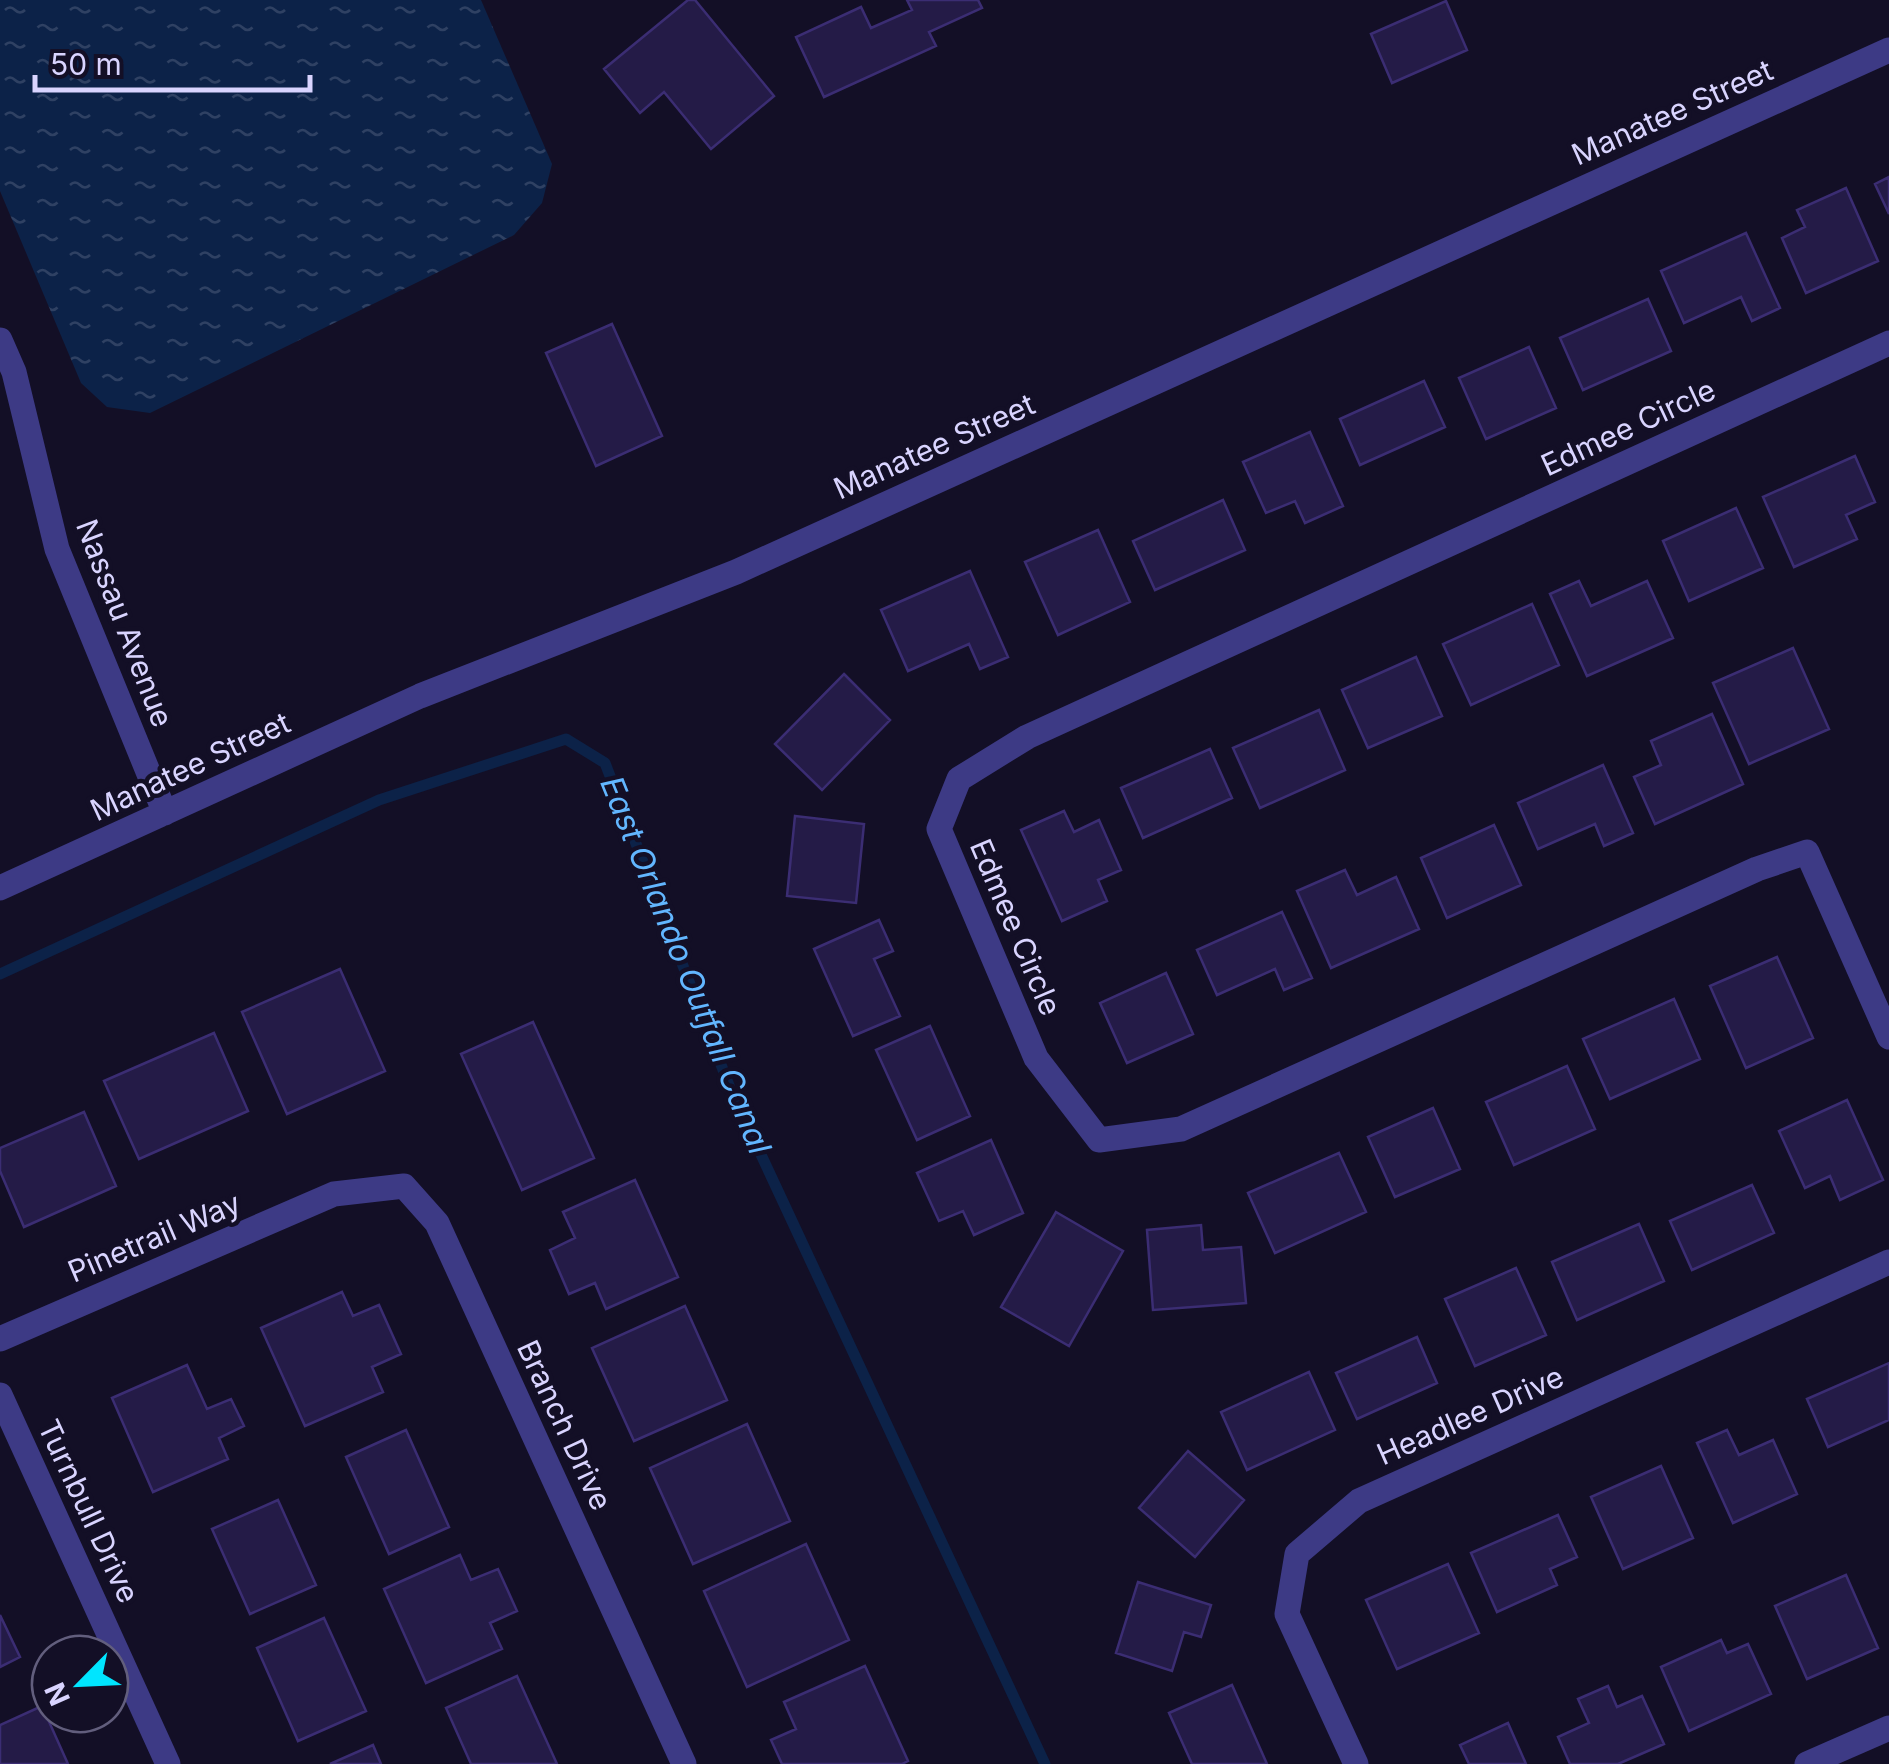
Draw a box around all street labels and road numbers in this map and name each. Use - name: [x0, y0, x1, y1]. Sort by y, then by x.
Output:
- street label: Manatee Street: [1566, 52, 1778, 172]
- street label: Edmee Circle: [1535, 371, 1721, 483]
- street label: Manatee Street: [828, 386, 1040, 506]
- street label: Nassau Avenue: [69, 514, 181, 732]
- street label: Manatee Street: [84, 704, 296, 828]
- street label: Edmee Circle: [963, 833, 1069, 1021]
- street label: Pinetrail Way: [62, 1184, 246, 1289]
- street label: Branch Drive: [510, 1334, 620, 1516]
- street label: Headlee Drive: [1371, 1358, 1569, 1472]
- street label: Turnbull Drive: [31, 1414, 147, 1608]

